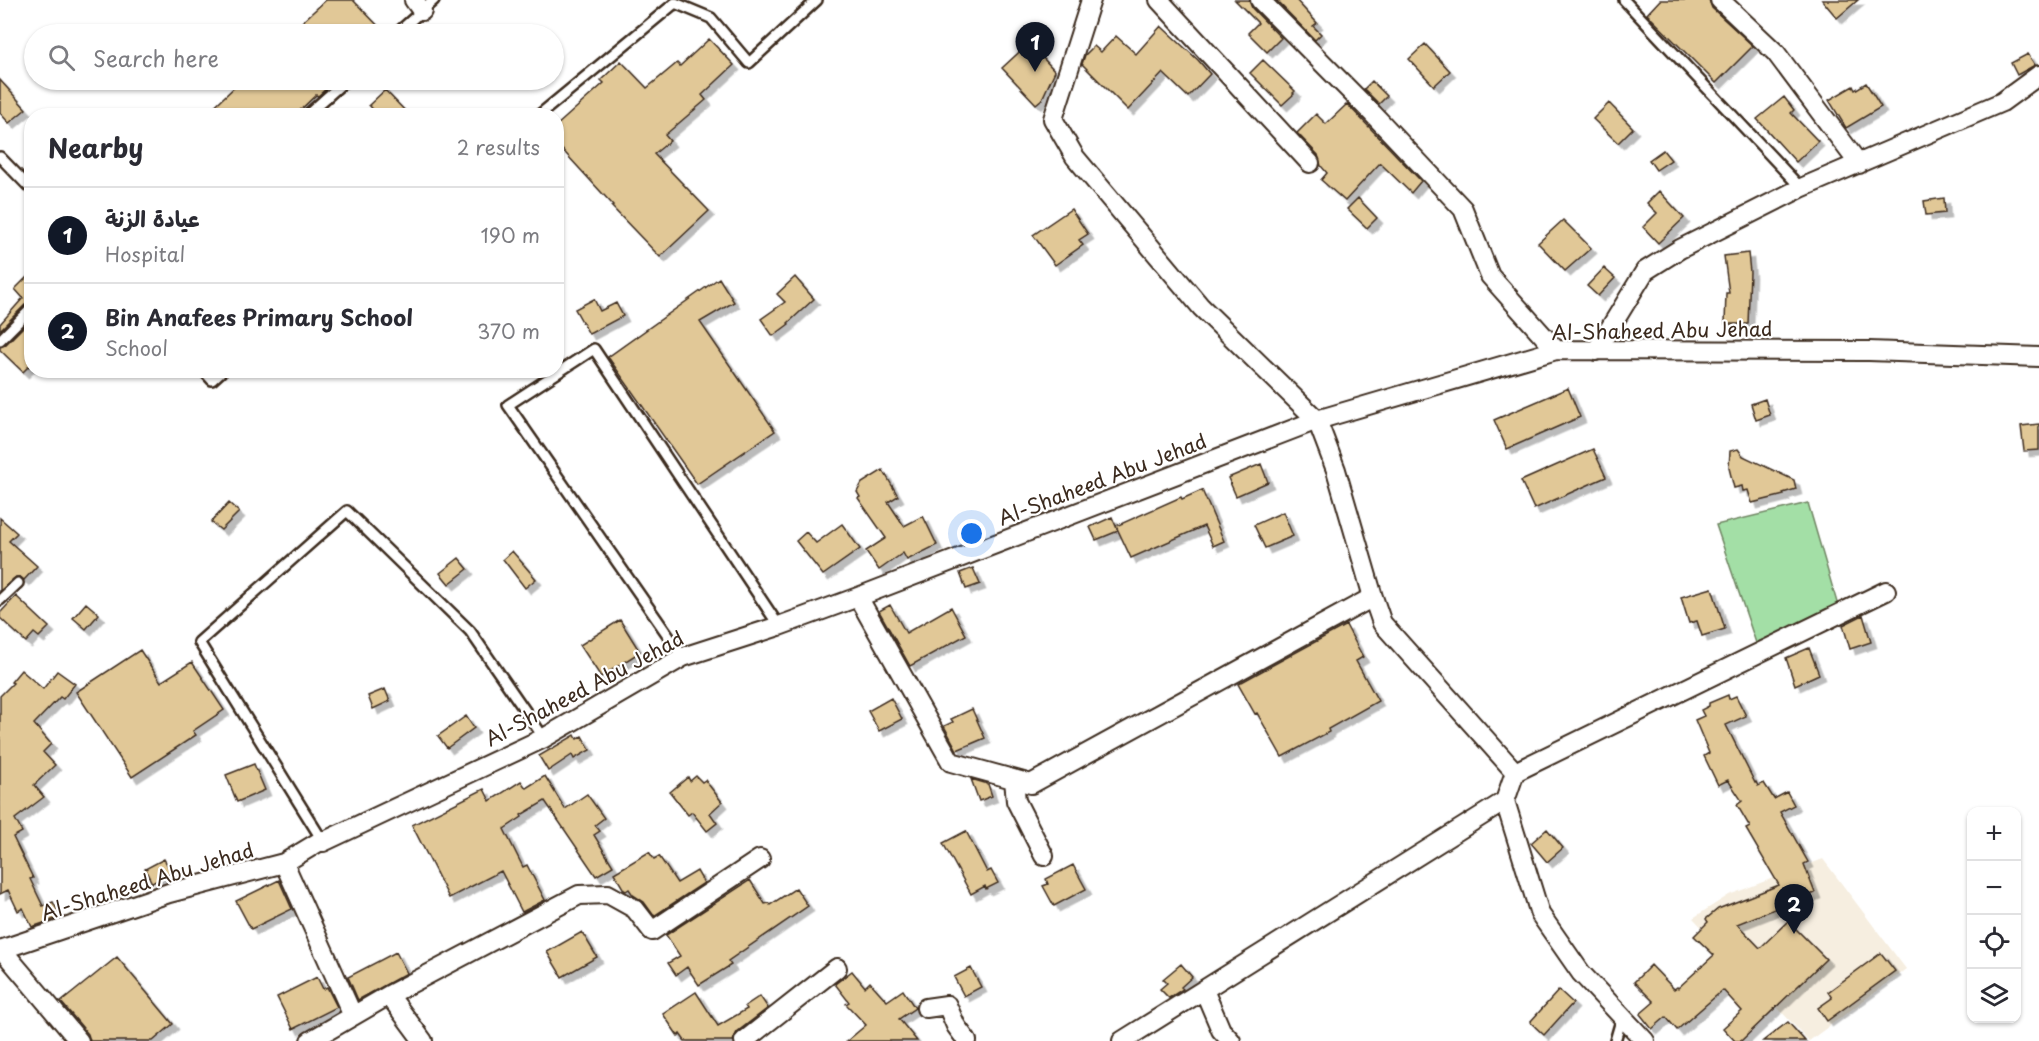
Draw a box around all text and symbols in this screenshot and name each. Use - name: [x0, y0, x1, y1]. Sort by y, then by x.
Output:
- pin: 1: [1016, 22, 1054, 72]
- search box: [24, 24, 564, 90]
- icon: search: [45, 41, 78, 74]
- text: Search here: [93, 41, 219, 74]
- text: Nearby: [48, 128, 143, 167]
- text: 2 results: [457, 132, 540, 162]
- text: عيادة الزنة: [105, 201, 200, 234]
- text: 1: [63, 220, 72, 250]
- text: 190 m: [481, 220, 540, 250]
- text: Hospital: [105, 239, 185, 269]
- text: Bin Anafees Primary School: [105, 300, 413, 333]
- street label: Al-Shaheed Abu Jehad: [1551, 313, 1773, 347]
- text: 2: [60, 316, 75, 346]
- text: 370 m: [477, 316, 540, 346]
- text: School: [105, 333, 168, 363]
- street label: Al-Shaheed Abu Jehad: [994, 425, 1210, 533]
- your location: [957, 519, 986, 548]
- street label: Al-Shaheed Abu Jehad: [480, 623, 688, 753]
- map controls: [1967, 807, 2021, 1023]
- button: +: [1967, 807, 2021, 861]
- street label: Al-Shaheed Abu Jehad: [37, 834, 257, 928]
- button: −: [1967, 861, 2021, 915]
- pin: 2: [1774, 884, 1814, 934]
- button: locate: [1967, 915, 2021, 969]
- button: layers: [1967, 969, 2021, 1023]

